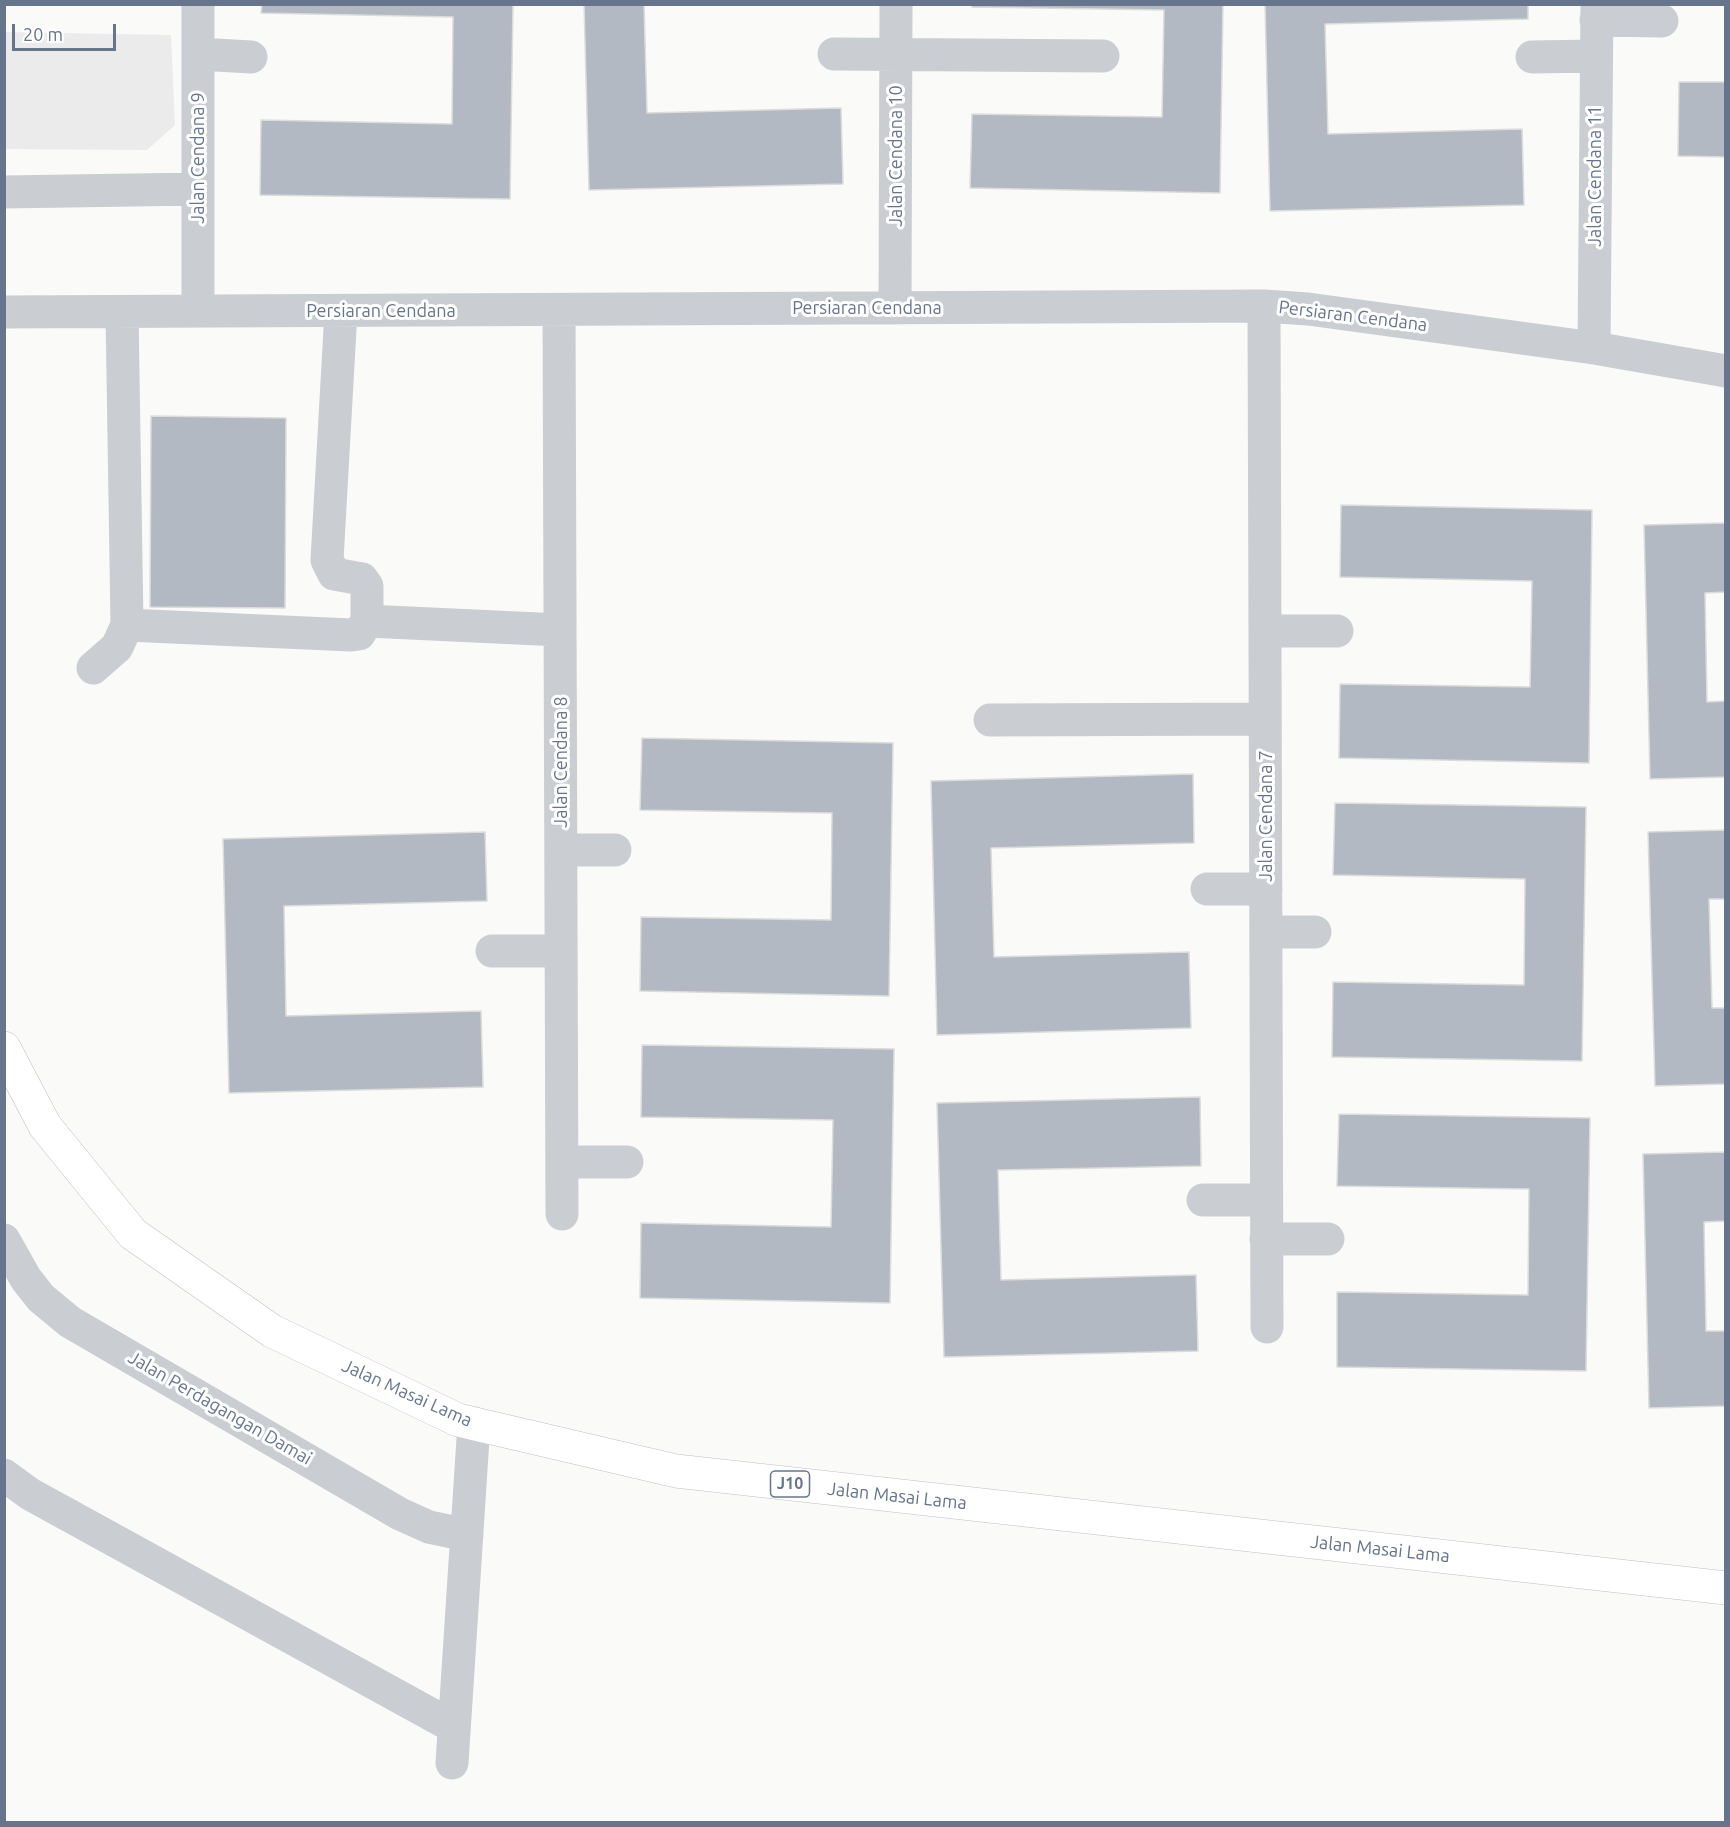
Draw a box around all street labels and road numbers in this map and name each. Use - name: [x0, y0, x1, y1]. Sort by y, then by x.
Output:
- street label: Jalan Cendana 10: [885, 85, 907, 227]
- street label: Jalan Cendana 9: [187, 92, 209, 224]
- street label: Jalan Cendana 11: [1584, 105, 1606, 247]
- street label: Persiaran Cendana: [1277, 296, 1429, 336]
- street label: Persiaran Cendana: [792, 297, 942, 319]
- street label: Persiaran Cendana: [306, 300, 456, 322]
- street label: Jalan Cendana 8: [550, 696, 572, 828]
- street label: Jalan Cendana 7: [1255, 750, 1277, 882]
- street label: Jalan Perdagangan Damai: [124, 1347, 316, 1469]
- street label: Jalan Masai Lama: [339, 1355, 475, 1431]
- road number: J10: [770, 1471, 810, 1497]
- street label: Jalan Masai Lama: [826, 1478, 968, 1514]
- street label: Jalan Masai Lama: [1309, 1531, 1451, 1567]

